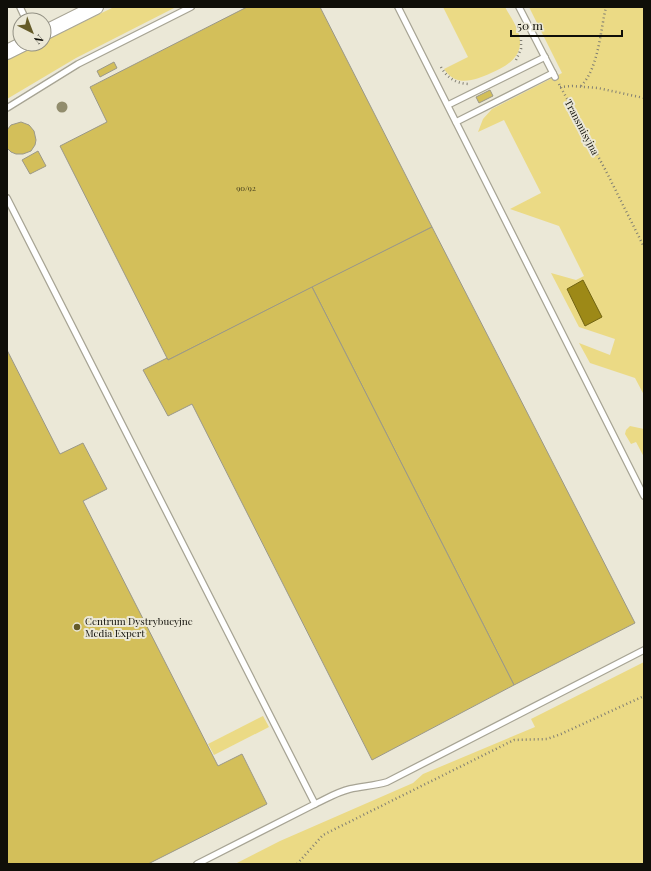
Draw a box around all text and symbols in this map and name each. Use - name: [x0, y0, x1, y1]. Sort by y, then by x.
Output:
- north arrow: [12, 12, 52, 52]
- scale bar: [511, 12, 622, 38]
- text: 50 m: [517, 17, 543, 33]
- text: N: [31, 32, 47, 48]
- street label: Transmisyjna: [561, 97, 603, 157]
- house number: 90/92: [236, 182, 256, 193]
- place label: Centrum Dystrybucyjne Media Expert: [85, 614, 193, 640]
- marker: Centrum Dystrybucyjne Media Expert: [72, 622, 82, 632]

